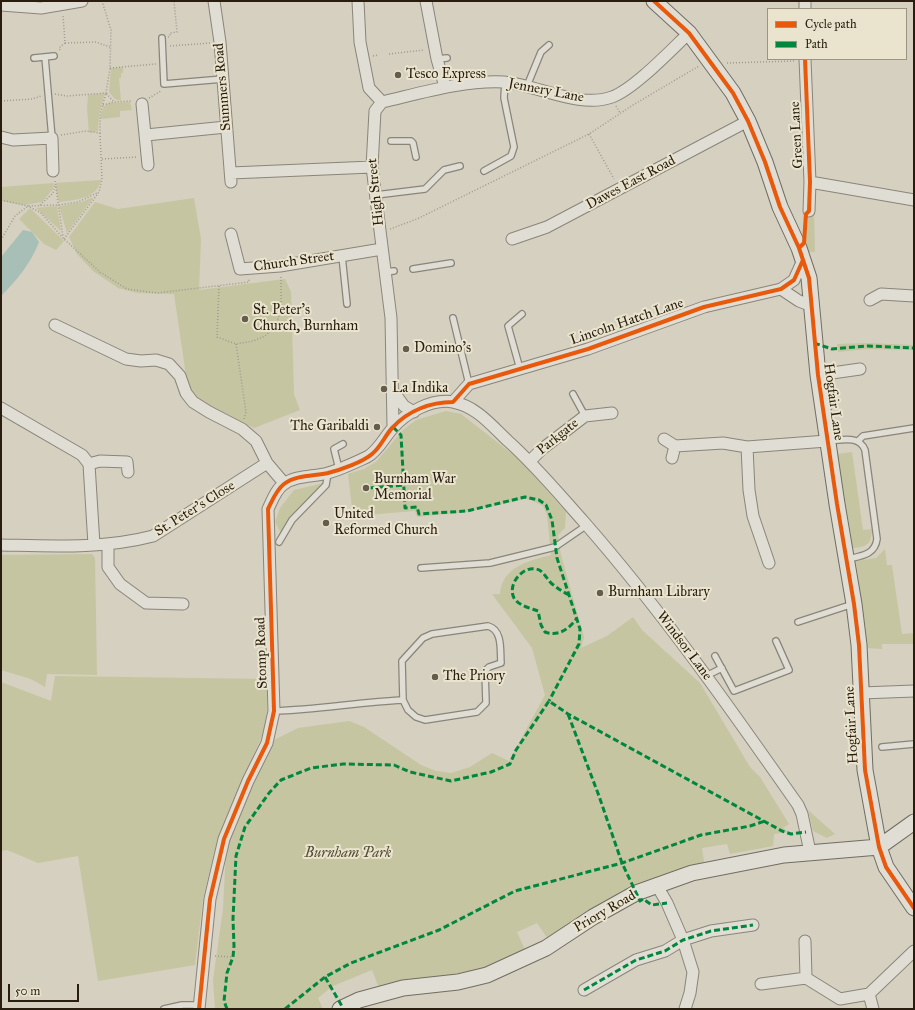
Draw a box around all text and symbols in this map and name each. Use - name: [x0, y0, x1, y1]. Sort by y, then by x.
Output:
- legend: [767, 8, 907, 60]
- text: Cycle path: [805, 17, 857, 31]
- text: Path: [805, 37, 828, 51]
- street label: Summers Road: [211, 42, 235, 132]
- place label: Tesco Express: [406, 67, 486, 83]
- marker: Tesco Express: [393, 70, 403, 80]
- street label: Jennery Lane: [507, 75, 585, 107]
- street label: Green Lane: [787, 101, 807, 169]
- street label: Dawes East Road: [583, 152, 679, 214]
- street label: High Street: [364, 157, 388, 227]
- street label: Church Street: [253, 248, 335, 276]
- street label: Lincoln Hatch Lane: [568, 295, 686, 349]
- place label: St. Peter's Church, Burnham: [253, 303, 358, 336]
- marker: St. Peter's Church, Burnham: [240, 314, 250, 324]
- place label: Domino's: [414, 341, 471, 357]
- marker: Domino's: [401, 344, 411, 354]
- street label: Hogfair Lane: [819, 362, 847, 442]
- place label: La Indika: [392, 381, 448, 397]
- marker: La Indika: [379, 384, 389, 394]
- street label: Parkgate: [534, 415, 582, 459]
- place label: The Garibaldi: [290, 419, 369, 435]
- marker: The Garibaldi: [372, 422, 382, 432]
- place label: Burnham War Memorial: [374, 472, 456, 504]
- street label: St. Peter's Close: [152, 478, 238, 540]
- marker: Burnham War Memorial: [361, 483, 371, 493]
- place label: United Reformed Church: [334, 507, 438, 540]
- marker: United Reformed Church: [321, 518, 331, 528]
- place label: Burnham Library: [608, 585, 710, 601]
- marker: Burnham Library: [595, 588, 605, 598]
- street label: Windsor Lane: [653, 608, 715, 684]
- street label: Stomp Road: [252, 617, 272, 689]
- place label: The Priory: [443, 669, 505, 685]
- marker: The Priory: [430, 672, 440, 682]
- street label: Hogfair Lane: [842, 686, 862, 764]
- park label: Burnham Park: [305, 846, 391, 862]
- street label: Priory Road: [571, 888, 639, 936]
- scale bar: [10, 976, 81, 1002]
- text: 50 m: [15, 984, 40, 998]

